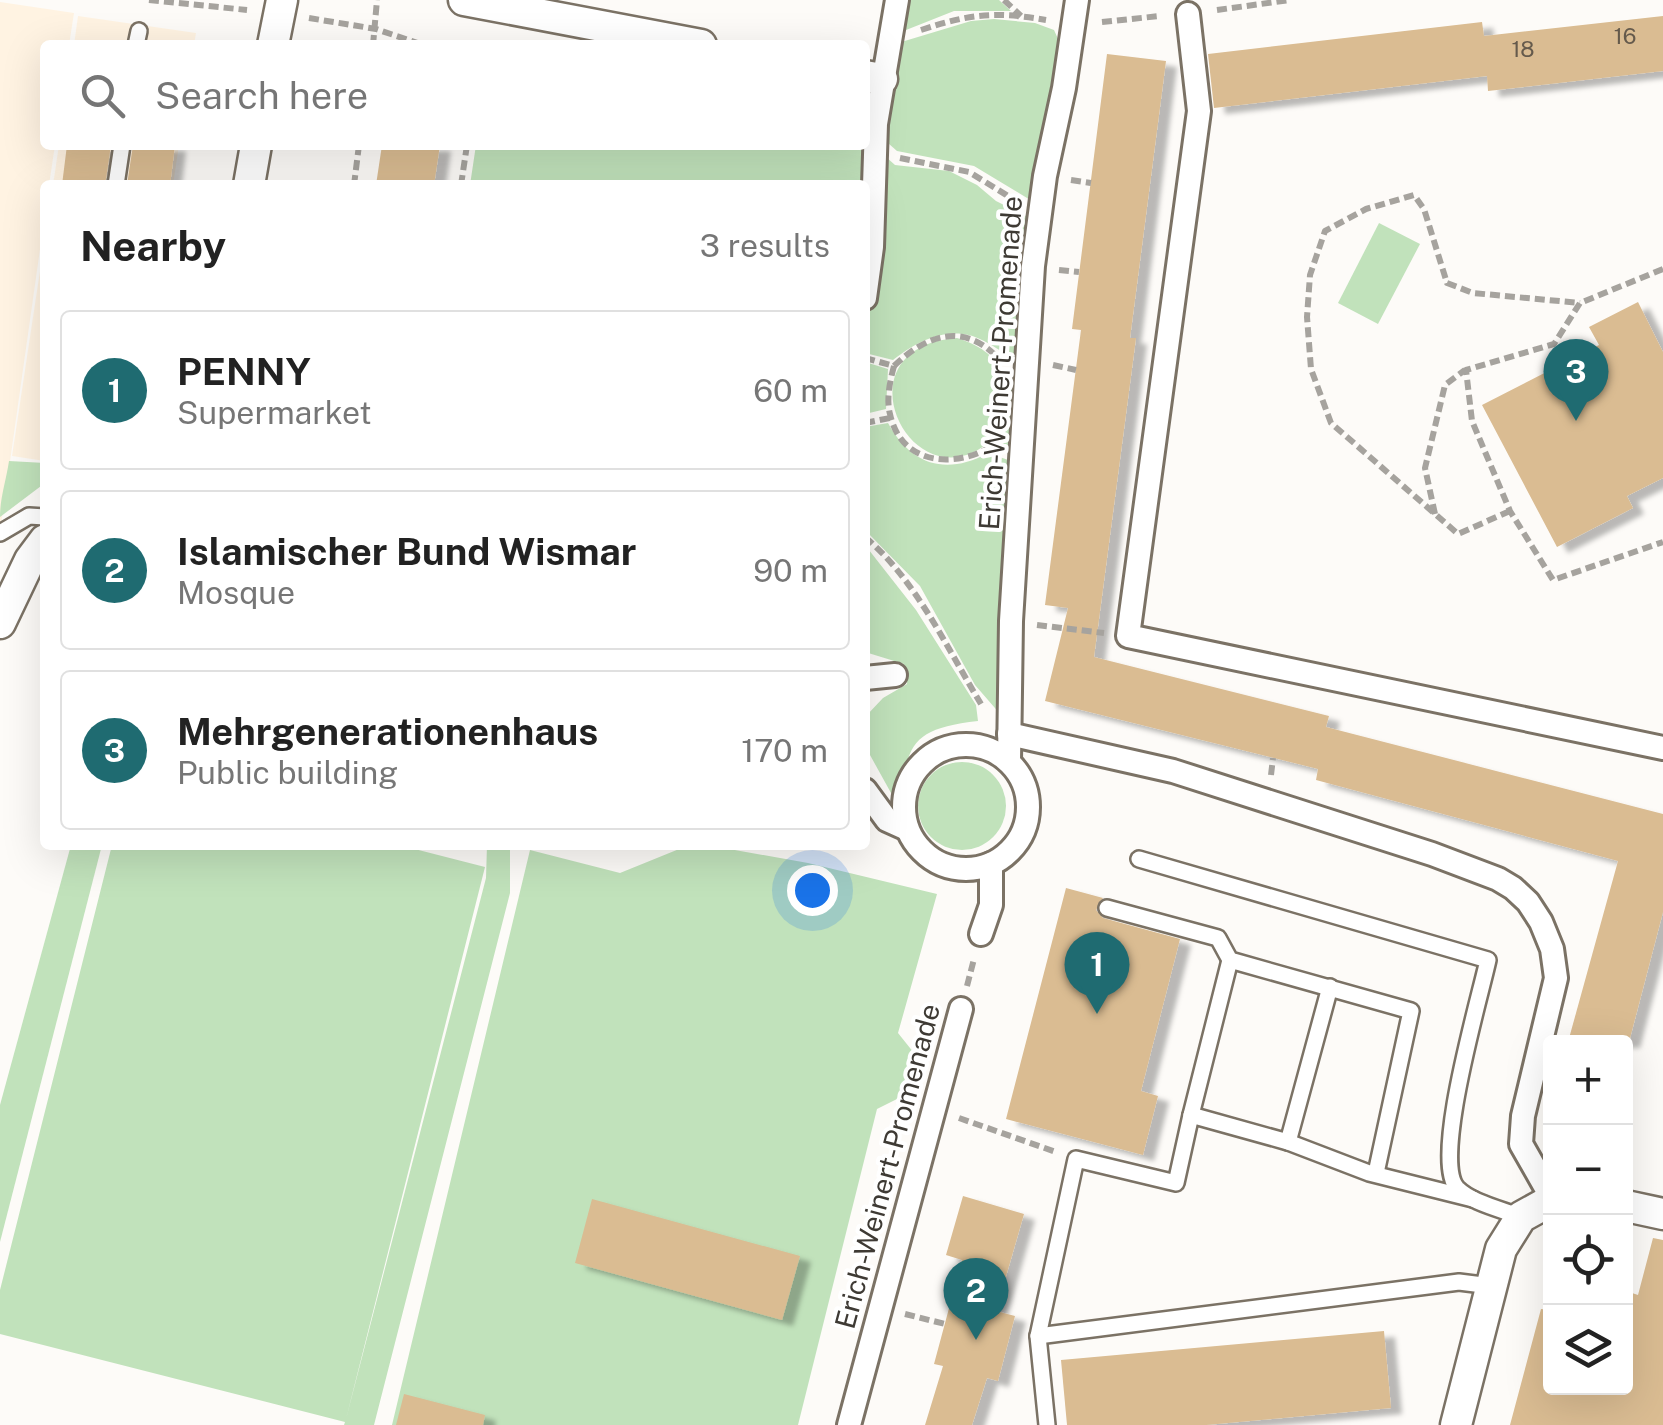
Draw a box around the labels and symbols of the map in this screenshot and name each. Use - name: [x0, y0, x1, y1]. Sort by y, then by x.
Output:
- house number: 16: [1614, 23, 1636, 49]
- house number: 18: [1511, 36, 1535, 62]
- street label: Erich-Weinert-Promenade: [972, 195, 1028, 531]
- pin: 3: [1544, 338, 1608, 421]
- your location: [787, 865, 838, 916]
- pin: 1: [1064, 932, 1130, 1014]
- street label: Erich-Weinert-Promenade: [828, 1000, 946, 1332]
- pin: 2: [944, 1258, 1008, 1340]

